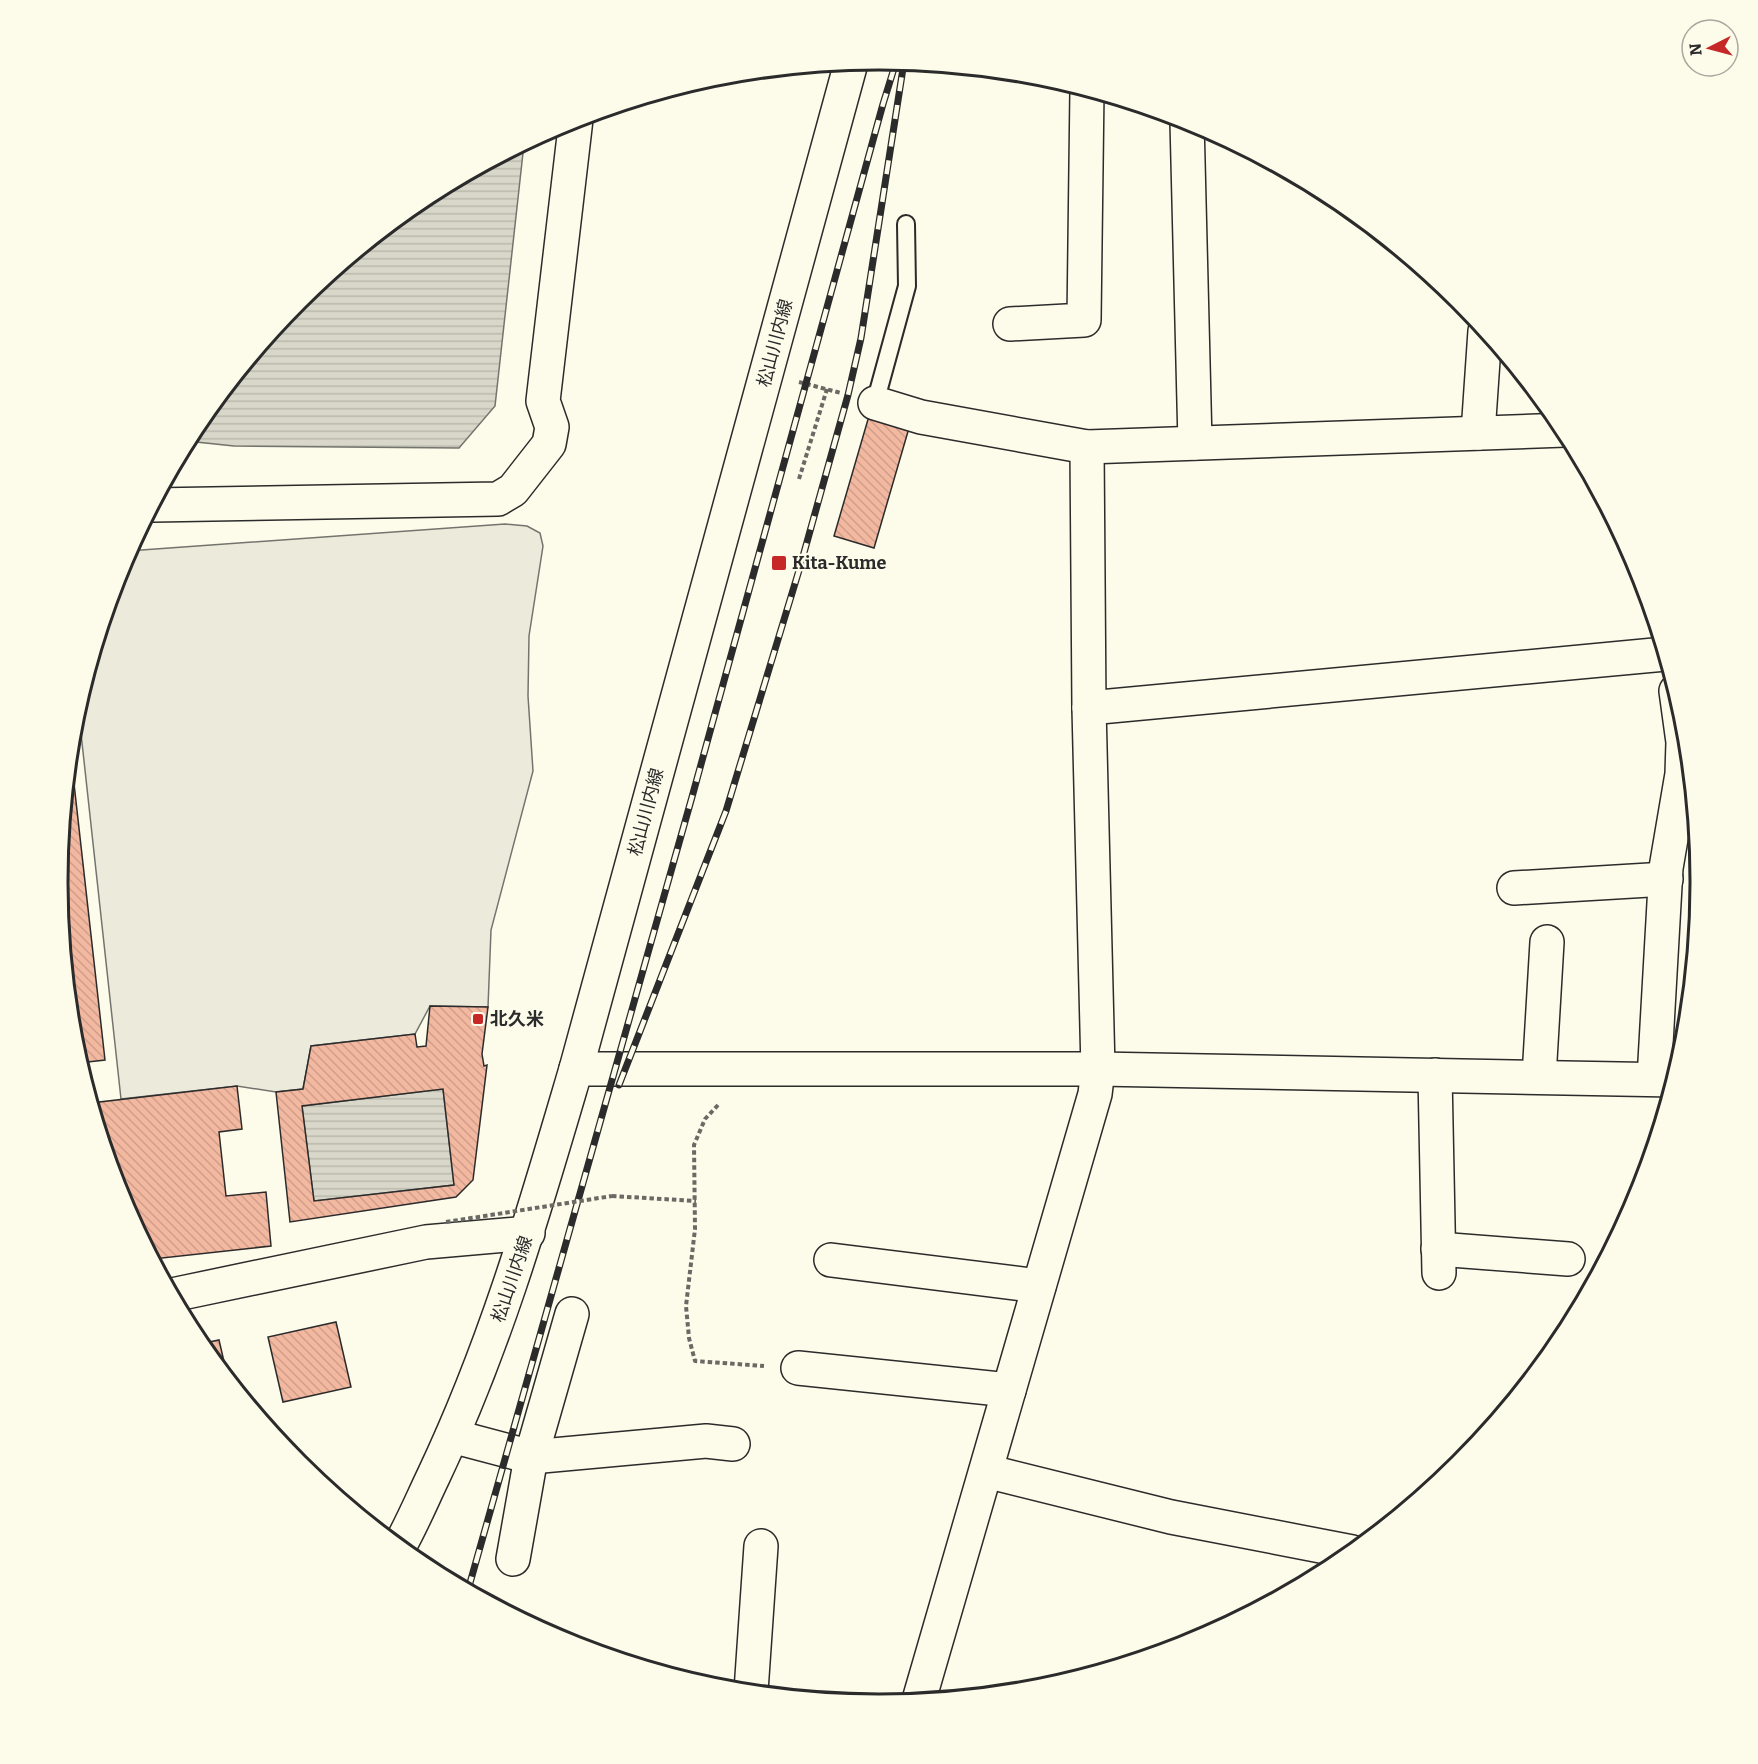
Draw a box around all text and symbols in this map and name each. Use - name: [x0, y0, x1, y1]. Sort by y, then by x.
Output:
- north arrow: [1680, 18, 1740, 78]
- text: N: [1685, 42, 1706, 57]
- street label: 松山川内線: [753, 297, 797, 389]
- place label: Kita-Kume: [792, 552, 887, 574]
- marker: Kita-Kume: [770, 554, 788, 572]
- street label: 松山川内線: [624, 766, 668, 858]
- place label: 北久米: [490, 1008, 544, 1030]
- marker: 北久米: [471, 1012, 485, 1026]
- street label: 松山川内線: [487, 1233, 537, 1325]

